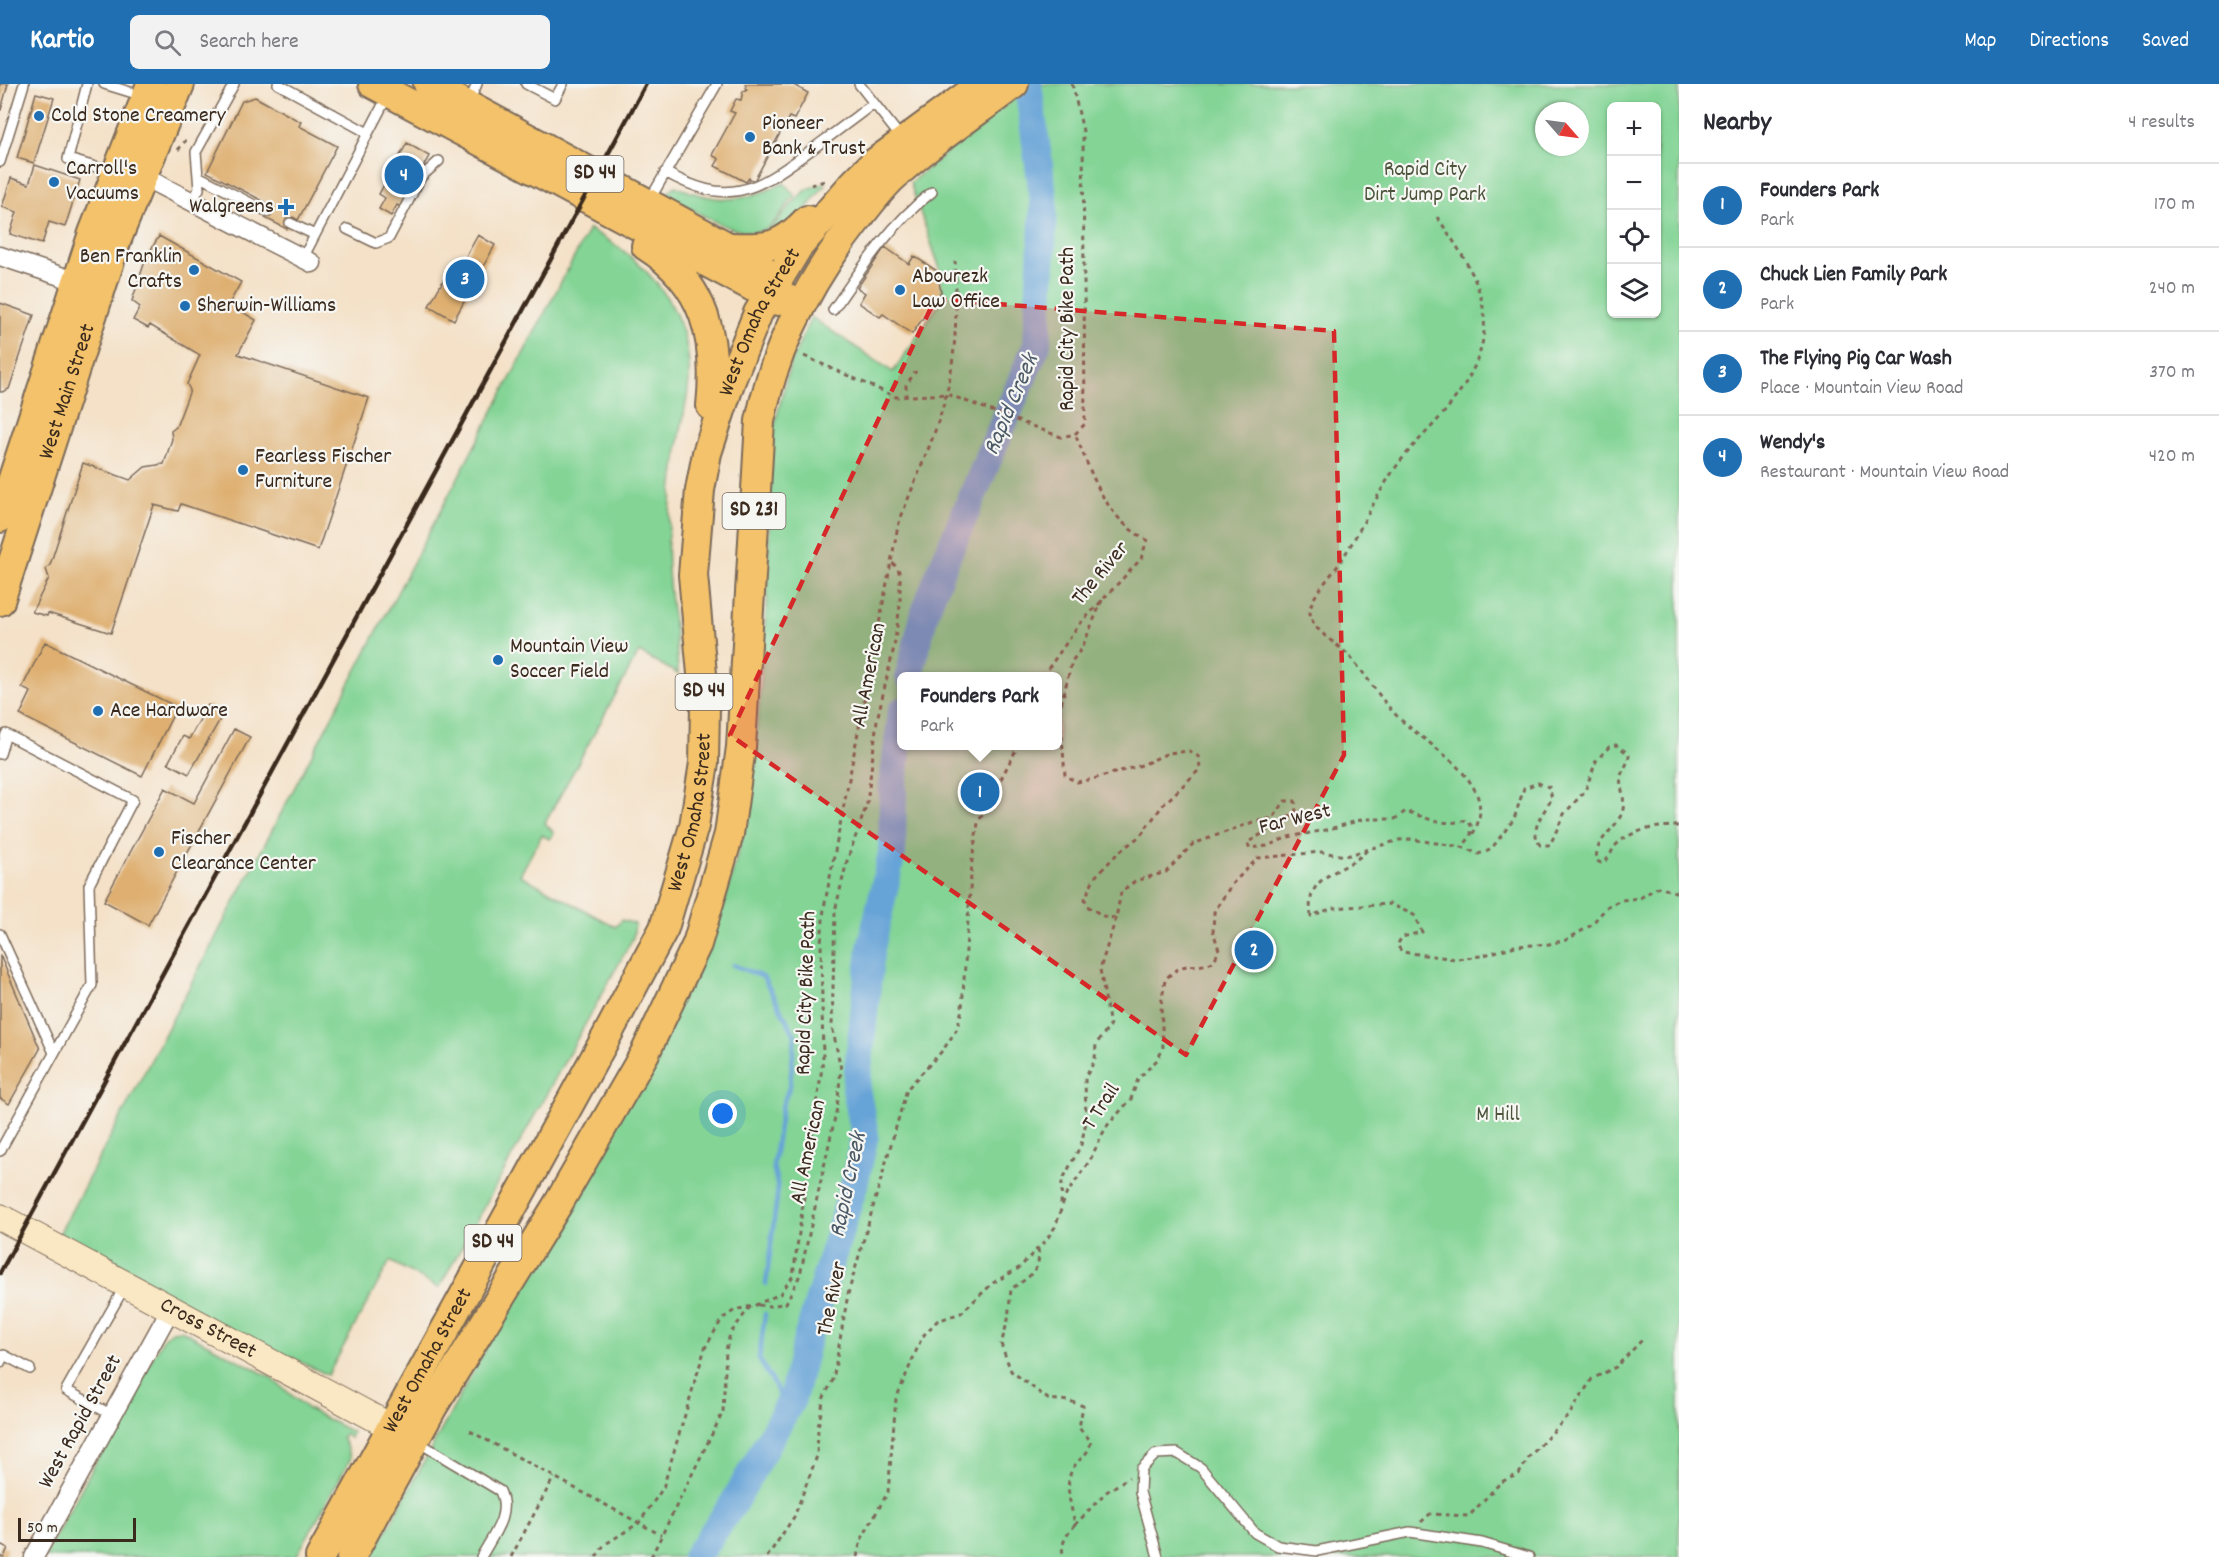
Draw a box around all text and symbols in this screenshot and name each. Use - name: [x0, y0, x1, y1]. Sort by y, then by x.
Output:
- search box: [130, 15, 550, 69]
- text: Kartio: [30, 22, 94, 62]
- icon: search: [151, 26, 184, 59]
- text: Search here: [199, 27, 299, 58]
- text: Map: [1965, 27, 1996, 57]
- text: Directions: [2029, 27, 2109, 57]
- text: Saved: [2142, 27, 2189, 57]
- place label: Cold Stone Creamery: [51, 101, 227, 132]
- north arrow: [1535, 102, 1589, 156]
- map controls: [1607, 102, 1661, 318]
- button: +: [1607, 102, 1661, 156]
- text: Nearby: [1703, 105, 1771, 142]
- marker: Cold Stone Creamery: [32, 109, 46, 123]
- place label: Pioneer Bank & Trust: [762, 109, 866, 165]
- text: 4 results: [2128, 109, 2195, 137]
- marker: Pioneer Bank & Trust: [743, 130, 757, 144]
- pin: 4: [384, 152, 424, 197]
- place label: Carroll's Vacuums: [66, 154, 139, 210]
- park label: Rapid City Dirt Jump Park: [1364, 155, 1486, 211]
- road number: SD 44: [566, 156, 624, 192]
- button: −: [1607, 156, 1661, 210]
- marker: Carroll's Vacuums: [47, 175, 61, 189]
- text: Founders Park: [1760, 176, 1879, 207]
- text: 1: [1720, 191, 1725, 219]
- text: 170 m: [2154, 191, 2195, 219]
- place label: Walgreens: [189, 192, 274, 223]
- marker: Walgreens: [279, 200, 293, 214]
- text: Park: [1760, 207, 1794, 235]
- button: locate: [1607, 210, 1661, 264]
- place label: Ben Franklin Crafts: [80, 242, 182, 298]
- street label: West Omaha Street: [711, 242, 809, 400]
- street label: Rapid City Bike Path: [1053, 247, 1084, 411]
- pin: 3: [446, 256, 484, 302]
- text: Chuck Lien Family Park: [1760, 260, 1947, 291]
- place label: Abourezk Law Office: [912, 262, 1000, 318]
- marker: Ben Franklin Crafts: [187, 263, 201, 277]
- button: layers: [1607, 264, 1661, 318]
- text: 2: [1718, 275, 1727, 303]
- text: 240 m: [2149, 275, 2195, 303]
- marker: Abourezk Law Office: [893, 283, 907, 297]
- place label: Sherwin-Williams: [197, 291, 336, 322]
- text: Park: [1760, 291, 1794, 319]
- marker: Sherwin-Williams: [178, 299, 192, 313]
- street label: West Main Street: [31, 320, 104, 463]
- text: The Flying Pig Car Wash: [1760, 344, 1952, 375]
- water label: Rapid Creek: [975, 347, 1049, 461]
- text: 3: [1718, 359, 1727, 387]
- text: 370 m: [2149, 359, 2195, 387]
- text: Place · Mountain View Road: [1760, 375, 1963, 403]
- text: Wendy's: [1760, 428, 1825, 459]
- place label: Fearless Fischer Furniture: [255, 442, 392, 498]
- text: 4: [1718, 443, 1727, 471]
- text: 420 m: [2149, 443, 2195, 471]
- text: Restaurant · Mountain View Road: [1760, 459, 2009, 487]
- marker: Fearless Fischer Furniture: [236, 463, 250, 477]
- road number: SD 231: [722, 493, 786, 529]
- street label: The River: [1065, 535, 1138, 613]
- street label: All American: [845, 620, 895, 730]
- place label: Mountain View Soccer Field: [510, 632, 628, 688]
- marker: Mountain View Soccer Field: [491, 653, 505, 667]
- popup: [897, 672, 1062, 750]
- road number: SD 44: [676, 674, 732, 710]
- text: Founders Park: [920, 682, 1039, 713]
- place label: Ace Hardware: [110, 696, 228, 727]
- marker: Ace Hardware: [91, 704, 105, 718]
- text: Park: [920, 713, 954, 741]
- street label: West Omaha Street: [660, 733, 720, 896]
- pin: 1: [960, 770, 1000, 814]
- street label: Far West: [1256, 796, 1334, 844]
- place label: Fischer Clearance Center: [171, 824, 317, 880]
- marker: Fischer Clearance Center: [152, 845, 166, 859]
- street label: Rapid City Bike Path: [789, 910, 825, 1076]
- pin: 2: [1234, 928, 1274, 972]
- street label: T Trail: [1075, 1077, 1129, 1137]
- street label: All American: [783, 1097, 835, 1207]
- your location: [708, 1099, 737, 1128]
- park label: M Hill: [1476, 1100, 1520, 1131]
- water label: Rapid Creek: [821, 1127, 877, 1241]
- road number: SD 44: [464, 1225, 522, 1261]
- street label: The River: [810, 1258, 856, 1339]
- street label: West Omaha Street: [375, 1282, 481, 1439]
- street label: Cross Street: [154, 1290, 262, 1367]
- street label: West Rapid Street: [31, 1349, 131, 1495]
- scale bar: [18, 1515, 136, 1542]
- text: 50 m: [27, 1517, 58, 1540]

